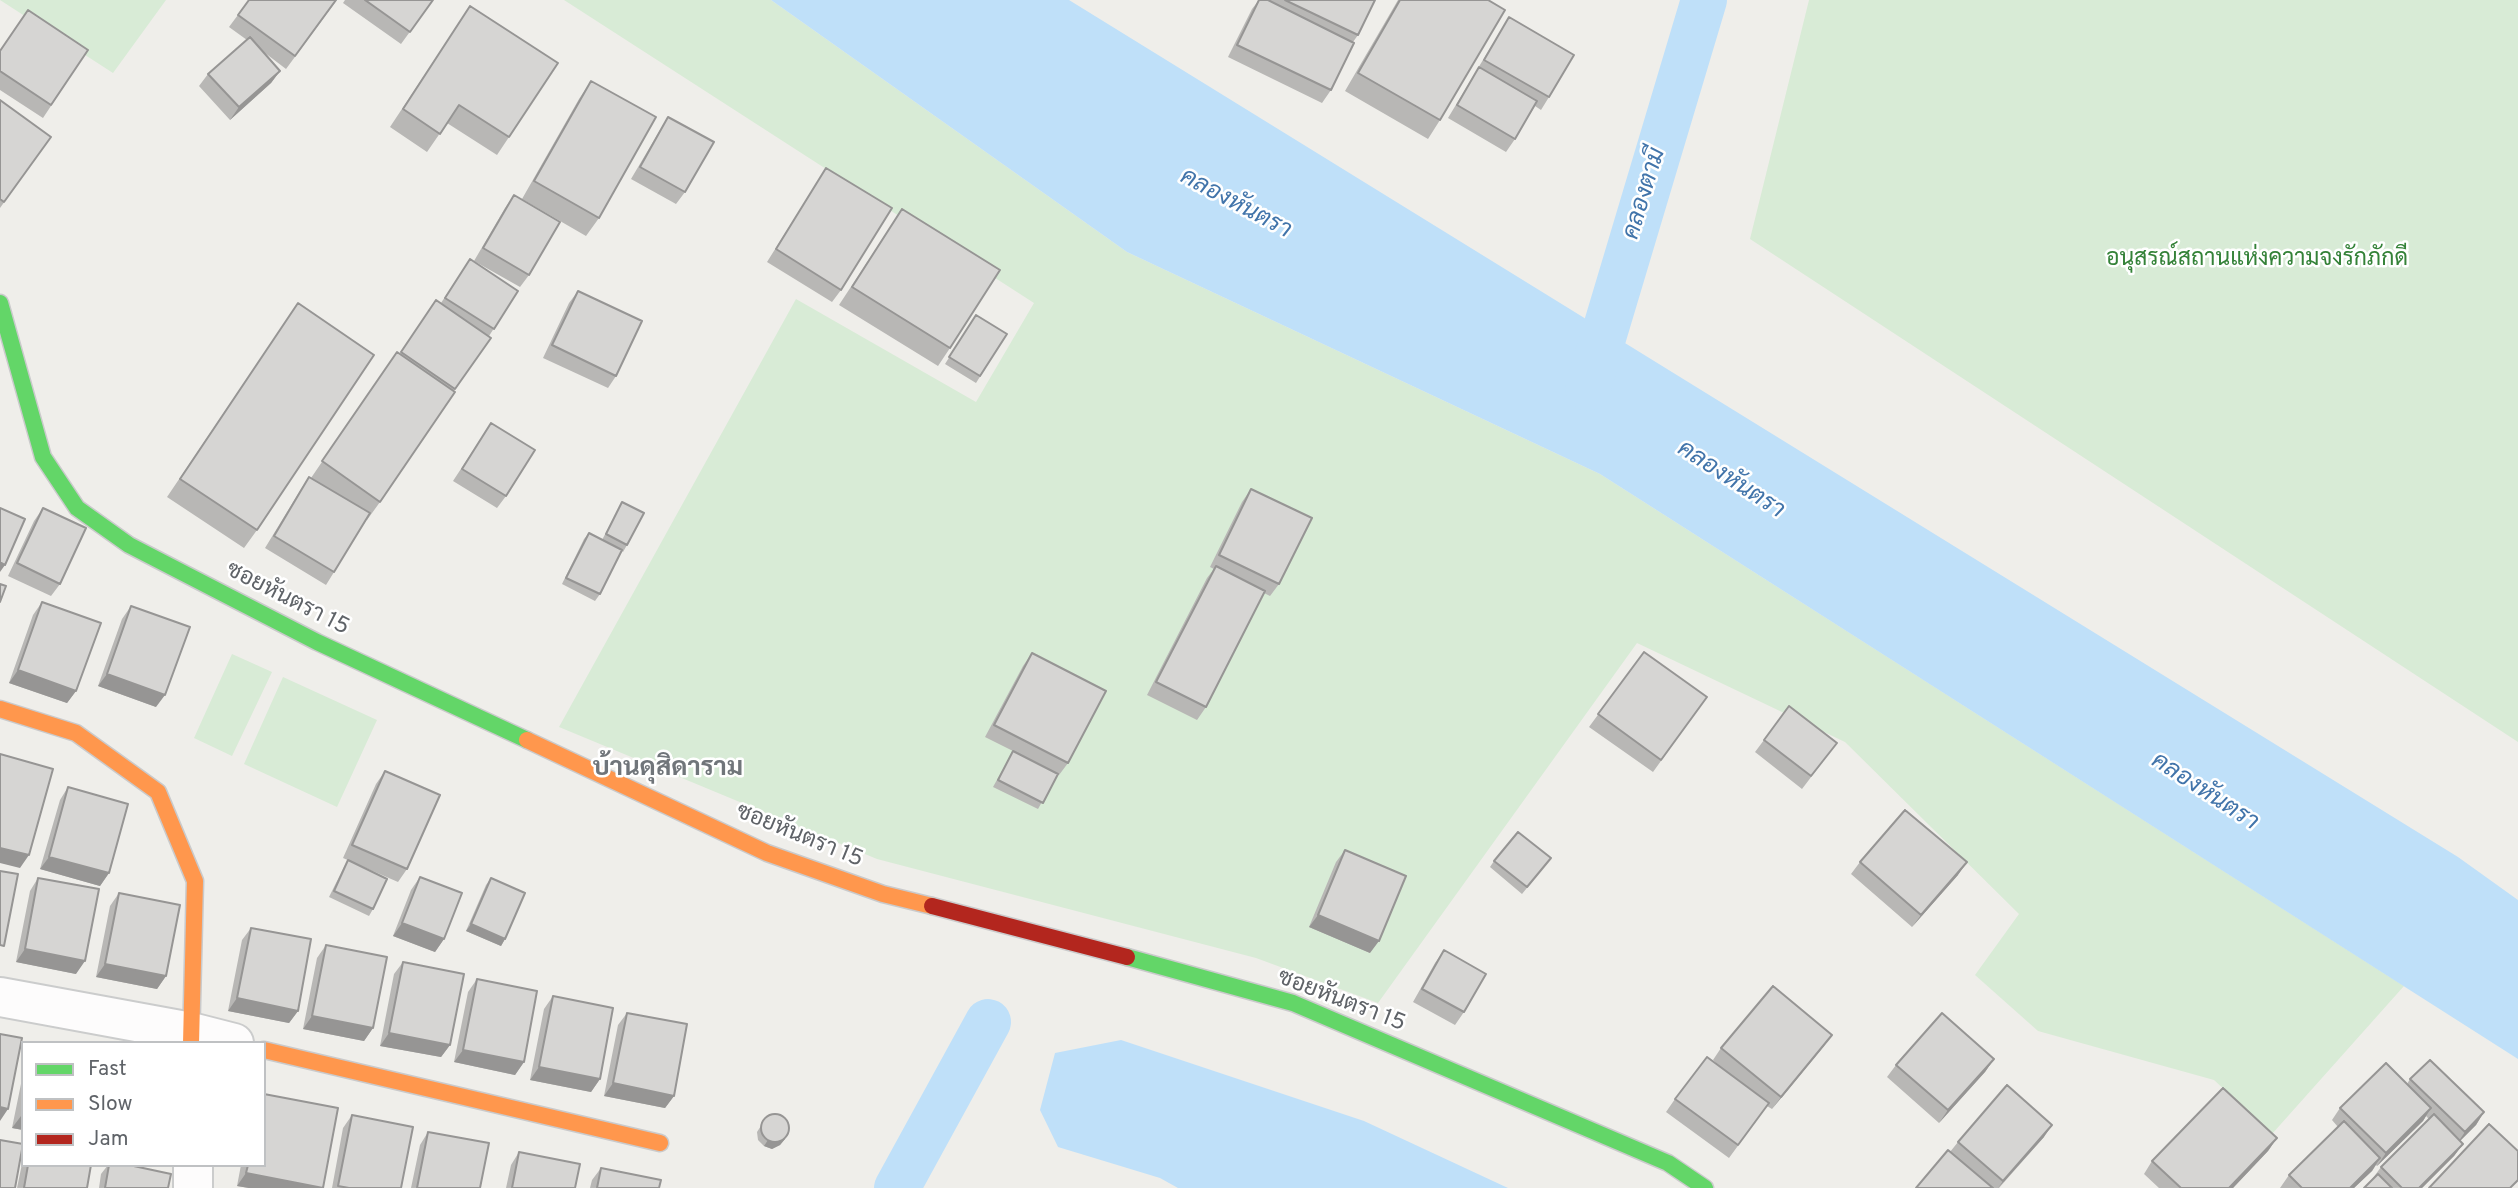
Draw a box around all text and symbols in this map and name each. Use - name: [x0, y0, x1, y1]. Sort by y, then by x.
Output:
- water label: คลองตามี: [1618, 145, 1674, 243]
- water label: คลองหันตรา: [1174, 164, 1296, 246]
- park label: อนุสรณ์สถานแห่งความจงรักภักดี: [2106, 246, 2408, 274]
- water label: คลองหันตรา: [1671, 436, 1789, 526]
- street label: ซอยหันตรา 15: [221, 557, 353, 643]
- water label: คลองหันตรา: [2145, 748, 2263, 838]
- district label: บ้านดุสิดาราม: [593, 754, 743, 786]
- street label: ซอยหันตรา 15: [731, 799, 867, 875]
- street label: ซอยหันตรา 15: [1273, 965, 1409, 1039]
- legend: [21, 1041, 266, 1167]
- text: Fast: [88, 1056, 127, 1083]
- text: Slow: [88, 1091, 133, 1118]
- text: Jam: [88, 1126, 129, 1153]

